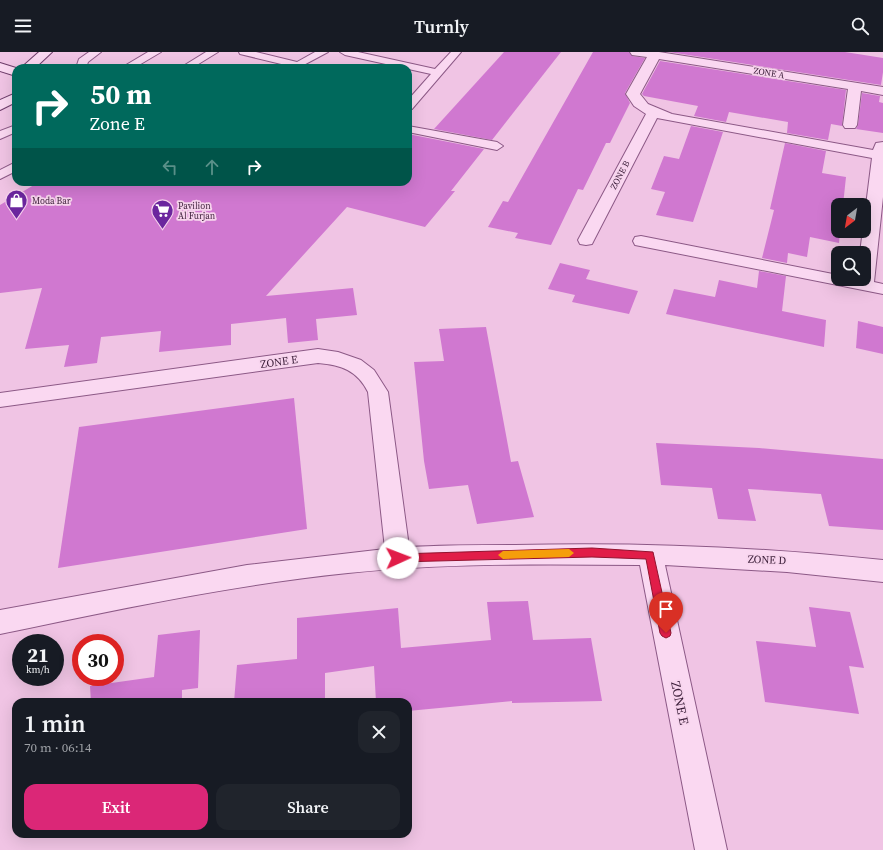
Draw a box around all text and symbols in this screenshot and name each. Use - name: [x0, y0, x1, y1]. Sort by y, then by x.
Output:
- text: Turnly: [414, 14, 469, 39]
- icon: menu: [12, 15, 34, 37]
- icon: search: [849, 15, 871, 37]
- street label: ZONE A: [753, 65, 785, 81]
- text: 50 m: [90, 75, 152, 113]
- icon: right: [24, 80, 76, 132]
- text: Zone E: [90, 111, 145, 136]
- icon: left: [159, 156, 181, 178]
- icon: ahead: [201, 156, 223, 178]
- icon: right: [243, 156, 265, 178]
- street label: ZONE B: [607, 158, 633, 191]
- shop icon: Moda Bar: [3, 188, 29, 221]
- place label: Moda Bar: [32, 195, 71, 207]
- supermarket icon: Pavilion Al Furjan: [149, 198, 175, 231]
- north arrow: [831, 198, 871, 238]
- map controls: [831, 198, 871, 286]
- place label: Pavilion Al Furjan: [178, 200, 216, 222]
- button: search: [831, 246, 871, 286]
- street label: ZONE E: [259, 352, 299, 372]
- position arrow: [377, 537, 419, 579]
- street label: ZONE D: [747, 552, 787, 568]
- pin: [649, 592, 683, 633]
- icon: arrive: [655, 598, 677, 620]
- speed limit sign: 30: [72, 634, 124, 686]
- text: 21: [27, 641, 49, 669]
- text: km/h: [26, 663, 50, 676]
- street label: ZONE E: [667, 680, 693, 726]
- text: 1 min: [24, 707, 86, 740]
- button: close: [358, 711, 400, 753]
- text: 70 m · 06:14: [24, 739, 92, 756]
- button: Exit: [24, 784, 208, 830]
- button: Share: [216, 784, 400, 830]

